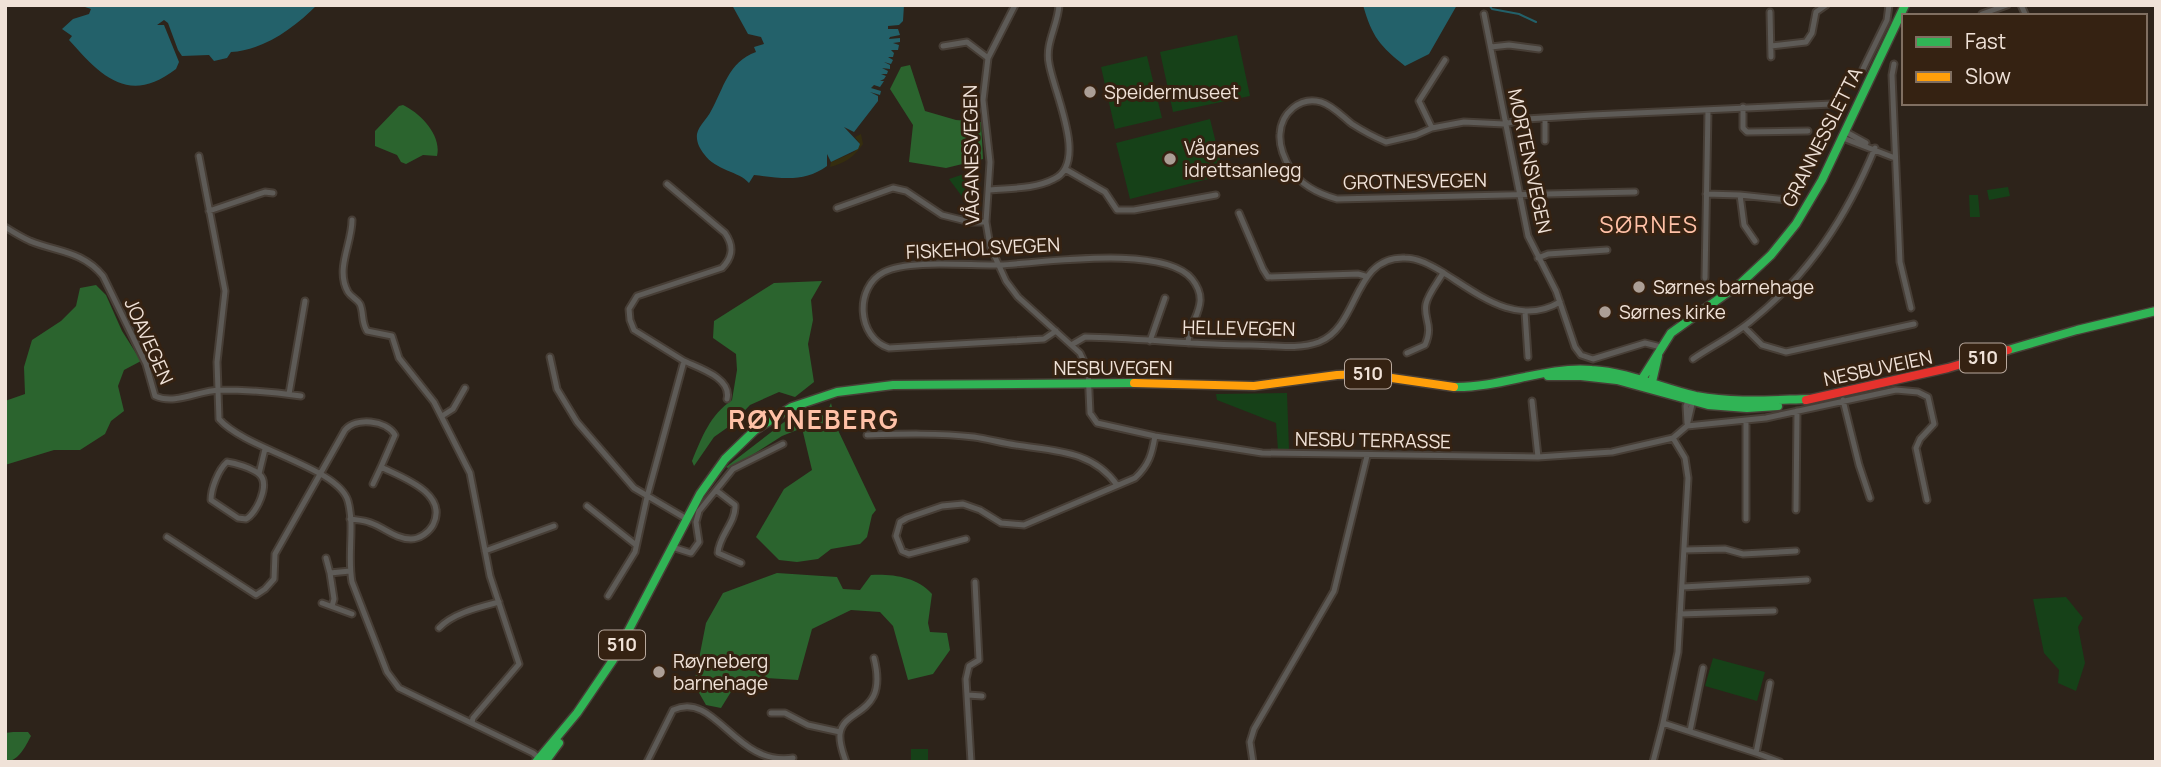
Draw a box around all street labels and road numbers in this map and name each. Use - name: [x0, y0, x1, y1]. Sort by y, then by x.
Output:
- street label: GRANNESSLETTA: [1776, 63, 1868, 211]
- street label: VÅGANESVEGEN: [957, 85, 985, 225]
- street label: MORTENSVEGEN: [1502, 86, 1558, 236]
- street label: GROTNESVEGEN: [1343, 167, 1487, 195]
- street label: FISKEHOLSVEGEN: [905, 231, 1061, 265]
- street label: JOAVEGEN: [118, 294, 180, 388]
- street label: HELLEVEGEN: [1182, 314, 1296, 342]
- street label: NESBUVEIEN: [1821, 344, 1935, 392]
- road number: 510: [1960, 344, 2006, 372]
- street label: NESBUVEGEN: [1054, 355, 1173, 381]
- road number: 510: [1345, 360, 1391, 388]
- street label: NESBU TERRASSE: [1295, 426, 1451, 454]
- road number: 510: [599, 630, 645, 660]

